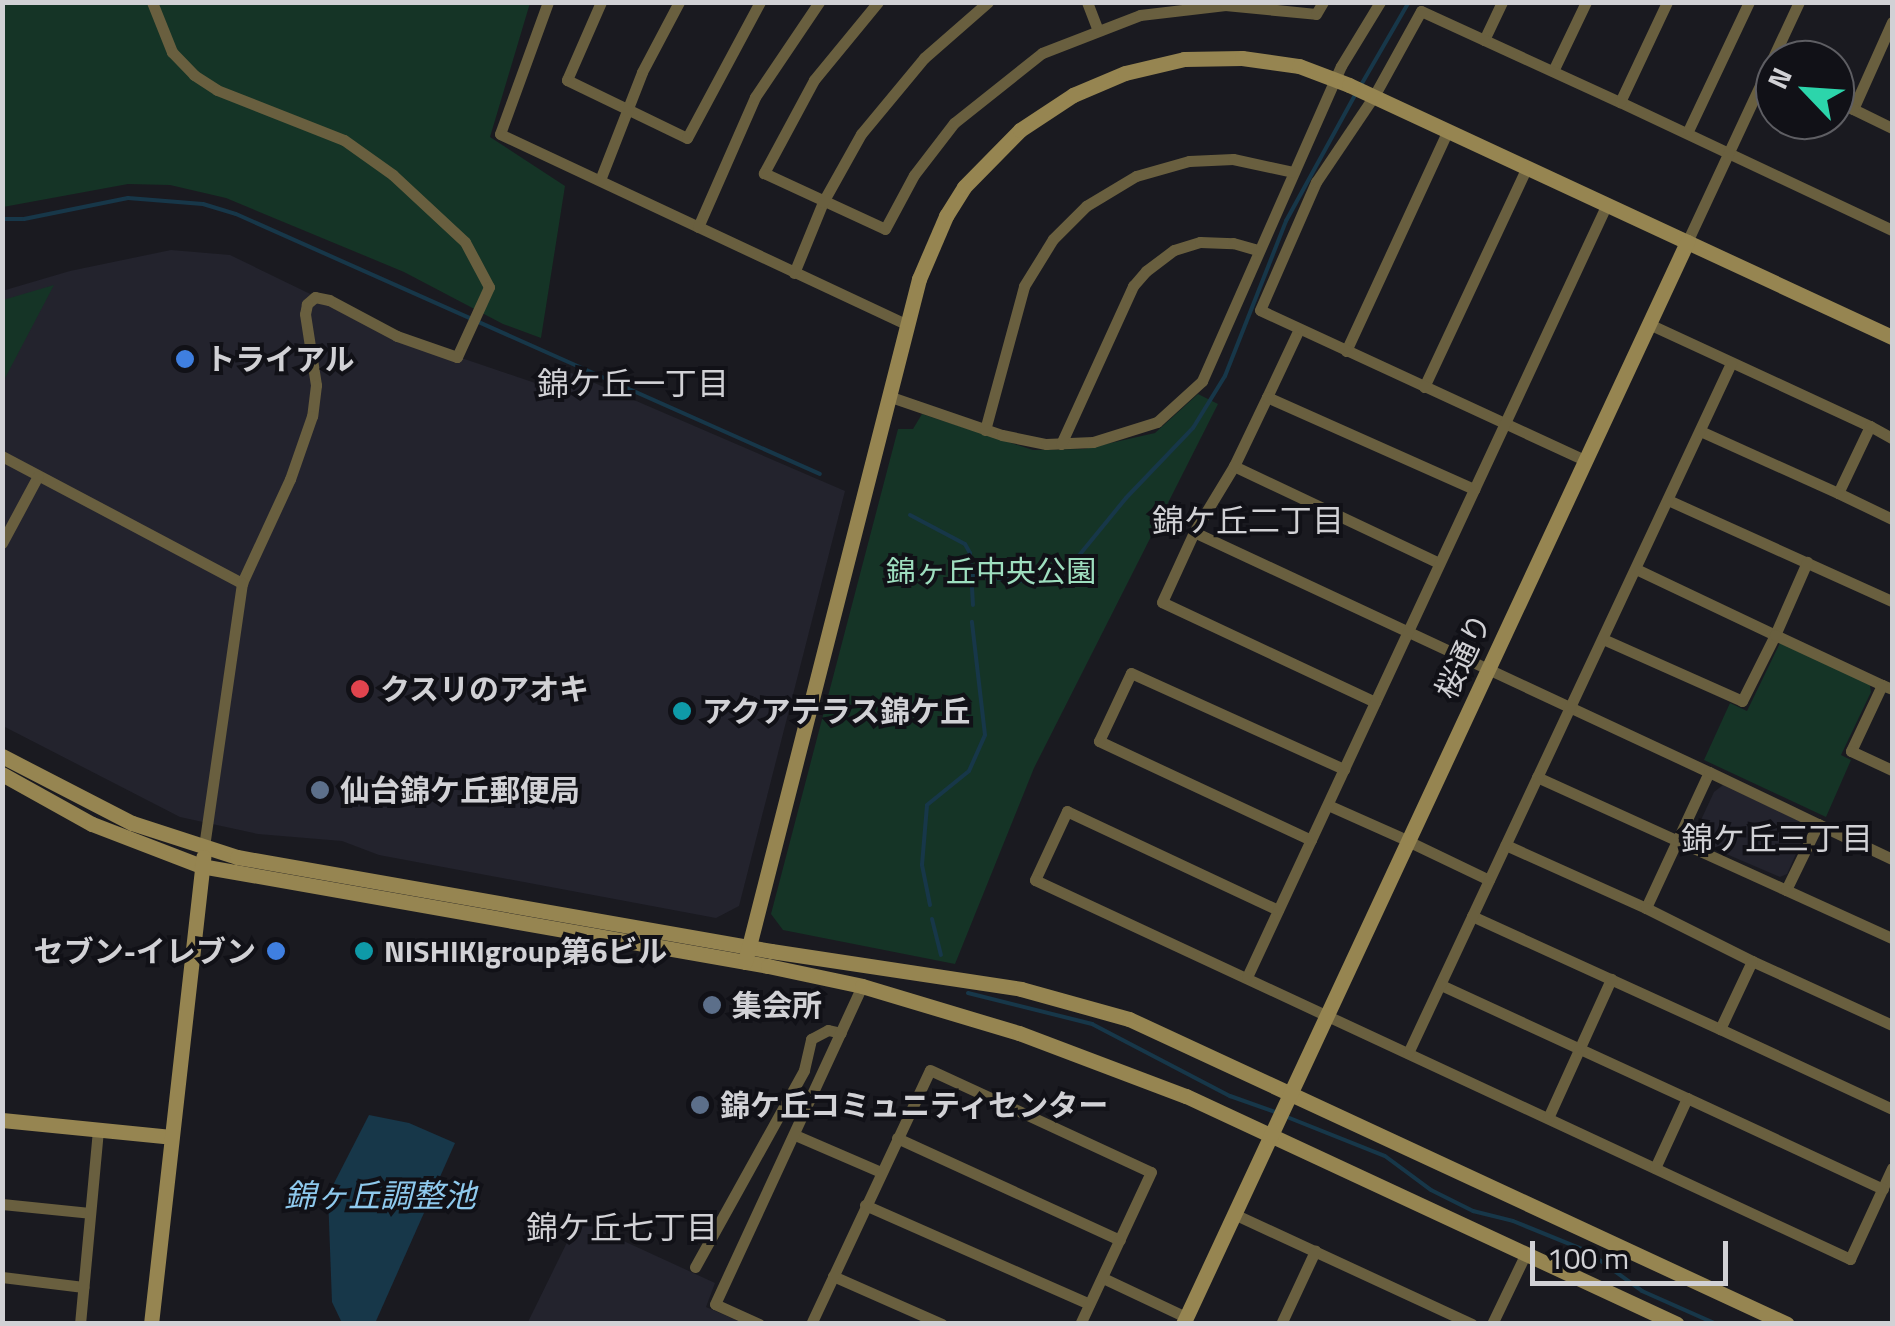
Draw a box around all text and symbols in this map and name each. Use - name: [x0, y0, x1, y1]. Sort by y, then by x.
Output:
- north arrow: [1755, 40, 1855, 140]
- text: N: [1756, 60, 1803, 96]
- place label: トライアル: [205, 341, 355, 377]
- marker: トライアル: [174, 348, 196, 370]
- district label: 錦ケ丘一丁目: [537, 364, 729, 402]
- district label: 錦ケ丘二丁目: [1152, 501, 1344, 539]
- park label: 錦ヶ丘中央公園: [886, 553, 1096, 589]
- street label: 桜通り: [1428, 608, 1498, 704]
- place label: クスリのアオキ: [380, 671, 590, 707]
- marker: クスリのアオキ: [349, 678, 371, 700]
- place label: アクアテラス錦ケ丘: [702, 693, 972, 729]
- marker: アクアテラス錦ケ丘: [671, 700, 693, 722]
- place label: 仙台錦ケ丘郵便局: [340, 772, 580, 808]
- marker: 仙台錦ケ丘郵便局: [309, 779, 331, 801]
- district label: 錦ケ丘三丁目: [1681, 819, 1873, 857]
- place label: セブン-イレブン: [34, 933, 256, 969]
- place label: NISHIKIgroup第6ビル: [384, 933, 668, 969]
- marker: セブン-イレブン: [265, 940, 287, 962]
- marker: NISHIKIgroup第6ビル: [353, 940, 375, 962]
- place label: 集会所: [732, 987, 822, 1023]
- marker: 集会所: [701, 994, 723, 1016]
- place label: 錦ケ丘コミュニティセンター: [720, 1087, 1110, 1123]
- marker: 錦ケ丘コミュニティセンター: [689, 1094, 711, 1116]
- water label: 錦ヶ丘調整池: [284, 1176, 476, 1214]
- district label: 錦ケ丘七丁目: [526, 1208, 718, 1246]
- scale bar: [1535, 1221, 1732, 1283]
- text: 100 m: [1547, 1235, 1629, 1281]

